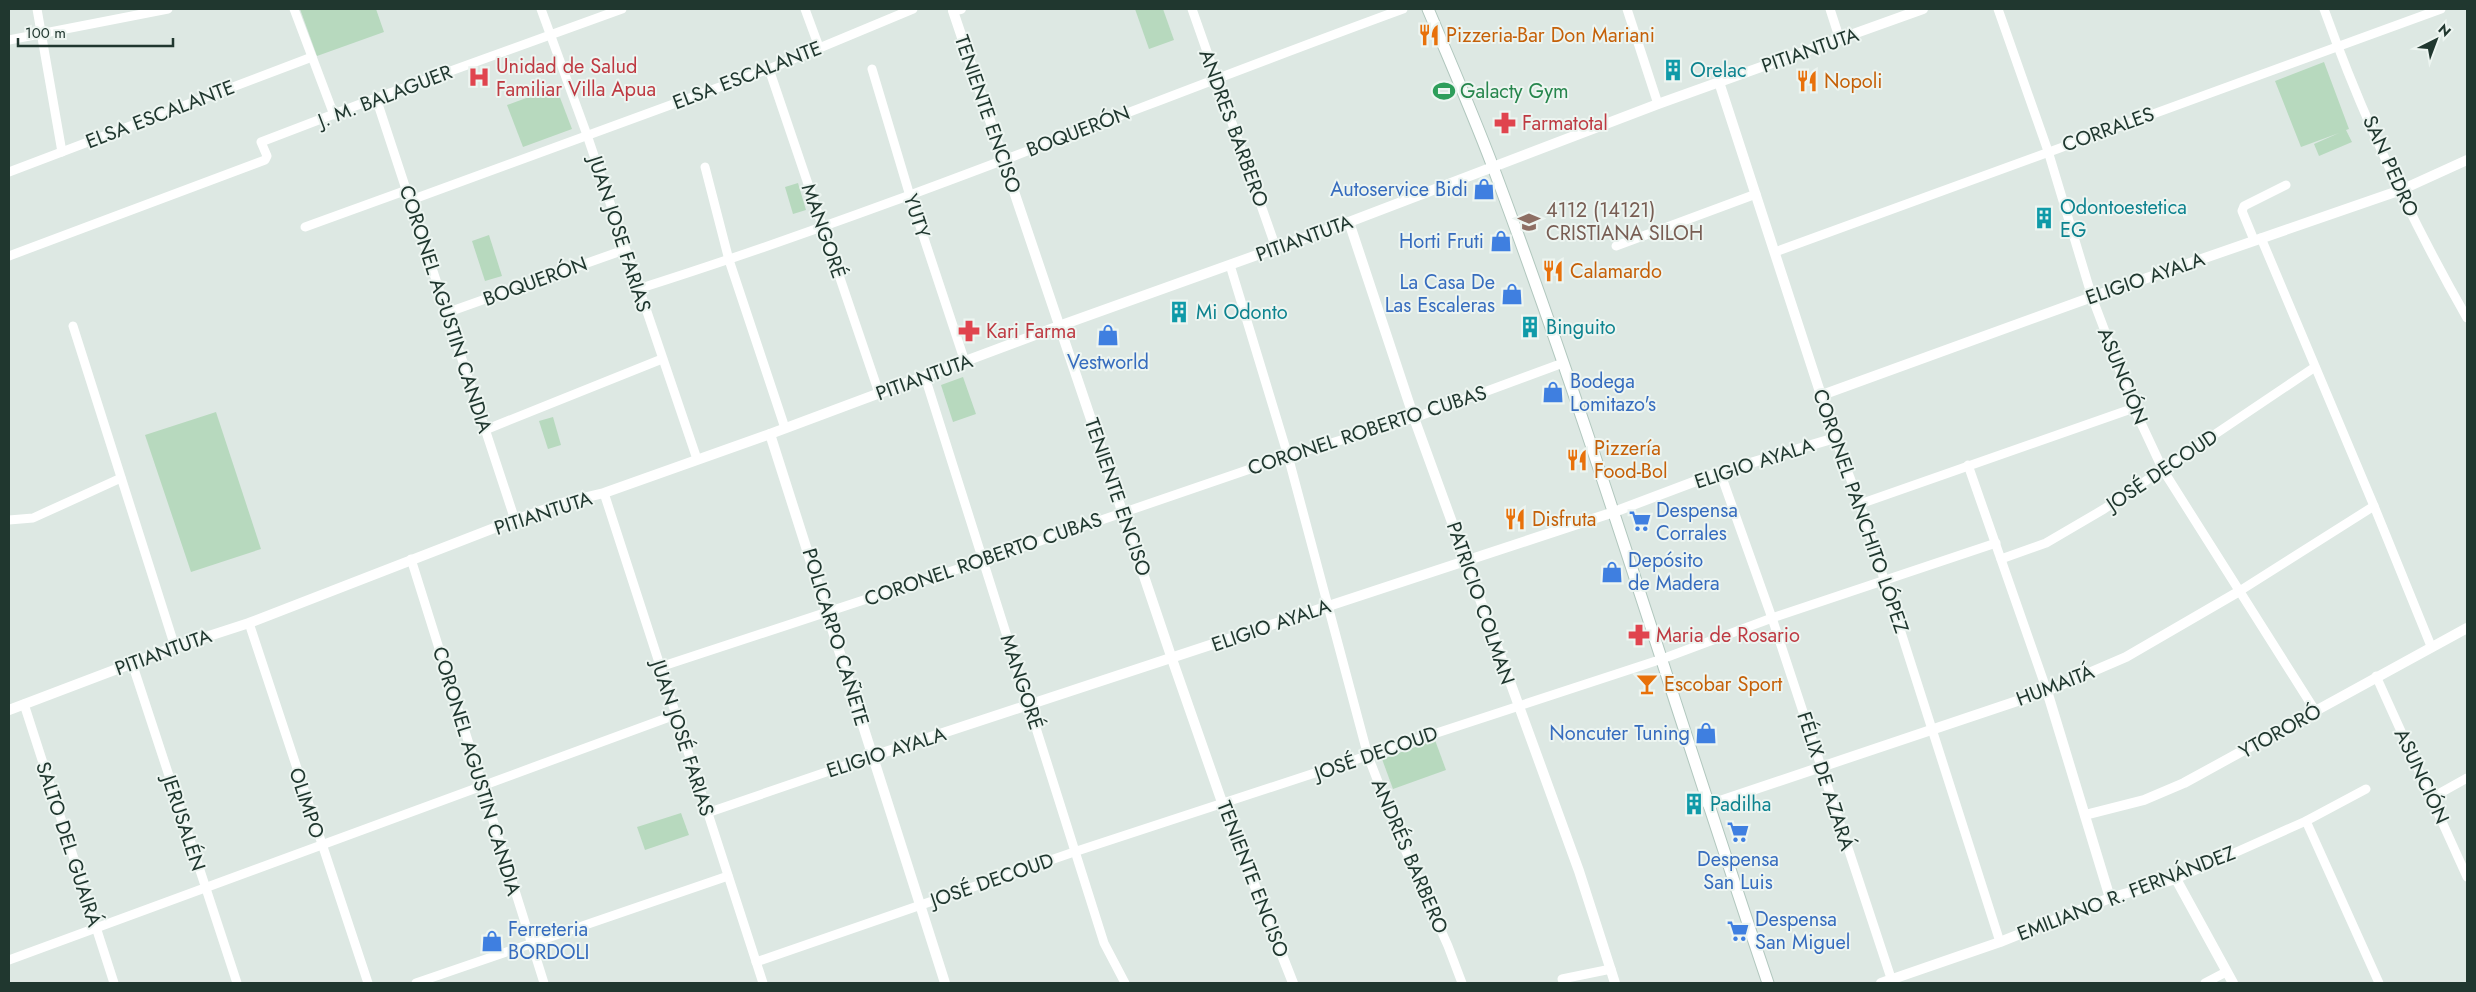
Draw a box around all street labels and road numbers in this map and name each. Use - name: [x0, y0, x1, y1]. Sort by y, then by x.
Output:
- street label: PITIANTUTA: [1758, 20, 1863, 81]
- street label: TENIENTE ENCISO: [947, 31, 1028, 197]
- street label: ELSA ESCALANTE: [669, 34, 826, 117]
- street label: ANDRES BARBERO: [1192, 45, 1276, 211]
- street label: J. M. BALAGUER: [311, 58, 456, 136]
- street label: ELSA ESCALANTE: [82, 73, 239, 156]
- street label: BOQUERÓN: [1022, 98, 1134, 164]
- street label: CORRALES: [2058, 99, 2158, 160]
- street label: SAN PEDRO: [2355, 111, 2426, 222]
- street label: JUAN JOSE FARIAS: [580, 149, 658, 316]
- street label: MANGORÉ: [794, 180, 853, 282]
- street label: CORONEL AGUSTIN CANDIA: [392, 181, 500, 438]
- street label: YUTY: [896, 190, 937, 243]
- street label: PITIANTUTA: [1252, 207, 1357, 269]
- street label: ELIGIO AYALA: [2082, 244, 2209, 312]
- street label: BOQUERÓN: [479, 249, 591, 314]
- street label: ASUNCIÓN: [2090, 323, 2155, 429]
- street label: PITIANTUTA: [872, 346, 977, 408]
- street label: CORONEL ROBERTO CUBAS: [1244, 378, 1490, 483]
- street label: CORONEL PANCHITO LÓPEZ: [1805, 385, 1916, 637]
- street label: TENIENTE ENCISO: [1077, 414, 1158, 580]
- street label: JOSÉ DECOUD: [2098, 422, 2224, 520]
- street label: ELIGIO AYALA: [1691, 430, 1818, 496]
- street label: PITIANTUTA: [491, 484, 596, 543]
- street label: CORONEL ROBERTO CUBAS: [860, 505, 1106, 614]
- street label: PATRICIO COLMAN: [1439, 518, 1522, 689]
- street label: POLICARPO CAÑETE: [795, 545, 876, 730]
- street label: ELIGIO AYALA: [1208, 591, 1335, 659]
- street label: PITIANTUTA: [111, 621, 216, 683]
- street label: MANGORÉ: [993, 631, 1051, 733]
- street label: CORONEL AGUSTIN CANDIA: [425, 643, 528, 900]
- street label: JUAN JOSÉ FARIAS: [643, 653, 721, 820]
- street label: HUMAITÁ: [2012, 657, 2099, 714]
- street label: YTORORÓ: [2234, 697, 2327, 766]
- street label: FÉLIX DE AZARÁ: [1789, 708, 1862, 855]
- street label: ELIGIO AYALA: [823, 719, 950, 785]
- street label: JOSÉ DECOUD: [1308, 719, 1442, 789]
- street label: ASUNCIÓN: [2387, 724, 2456, 829]
- street label: SALTO DEL GUAIRÁ: [28, 758, 109, 931]
- street label: OLIMPO: [282, 764, 332, 842]
- street label: JERUSALÉN: [153, 769, 213, 875]
- street label: ANDRÉS BARBERO: [1364, 774, 1455, 938]
- street label: TENIENTE ENCISO: [1209, 797, 1296, 962]
- street label: EMILIANO R. FERNÁNDEZ: [2013, 838, 2240, 949]
- street label: JOSÉ DECOUD: [924, 846, 1058, 916]

